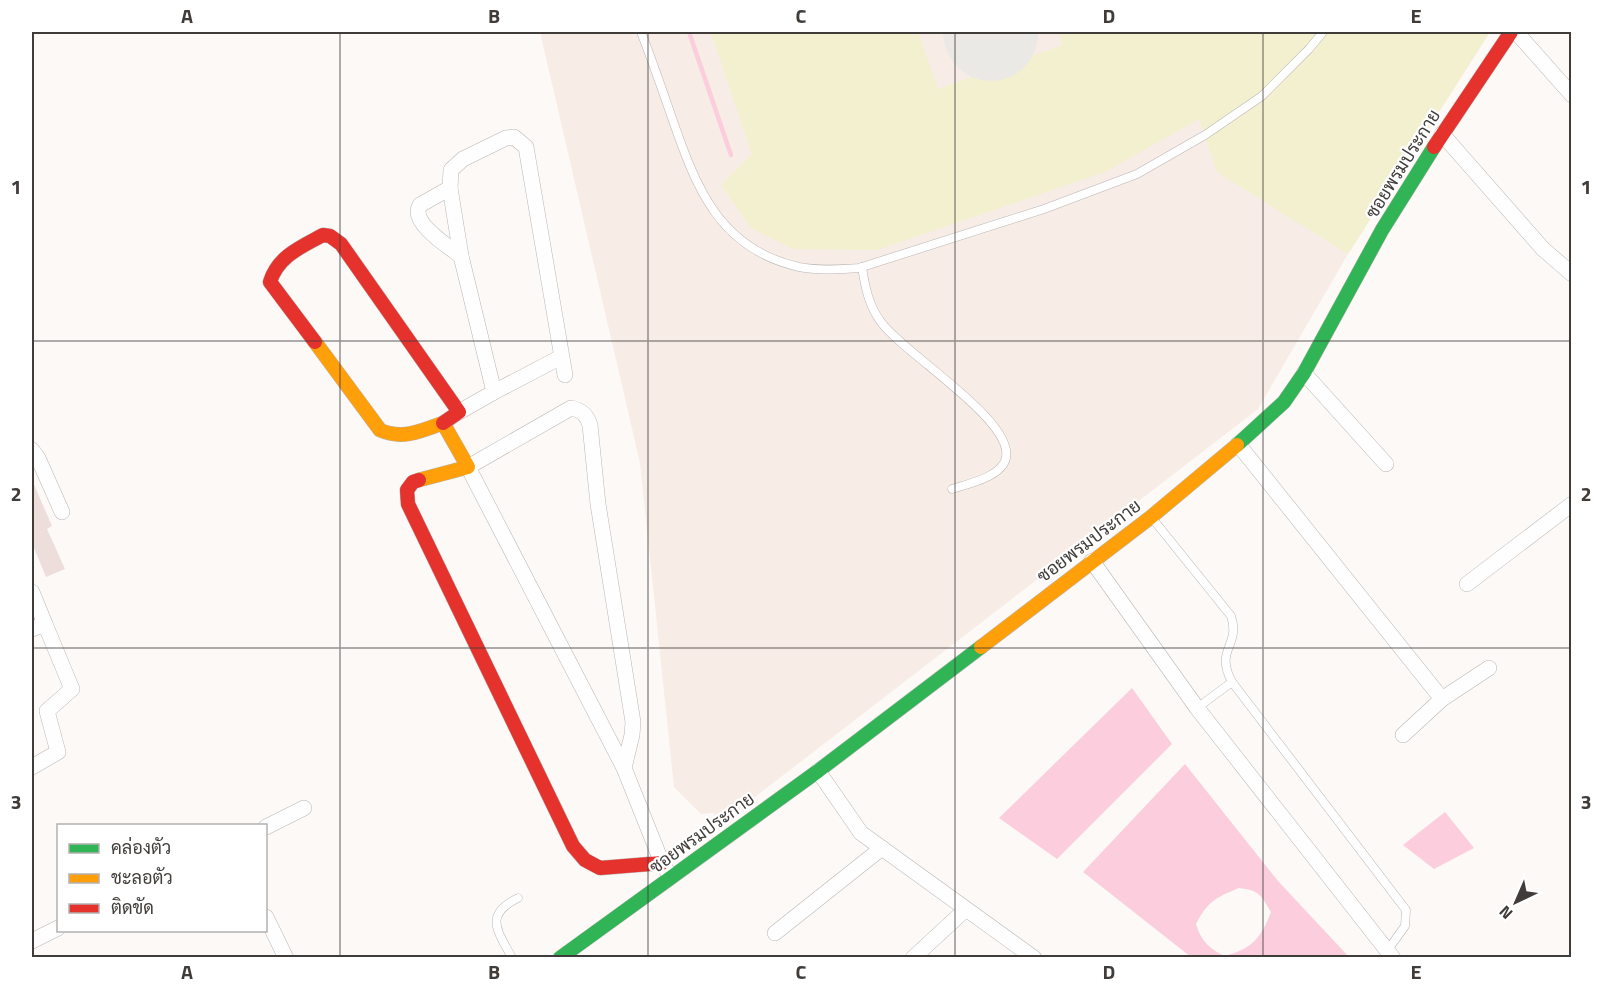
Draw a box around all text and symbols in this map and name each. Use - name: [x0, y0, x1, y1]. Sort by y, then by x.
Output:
- text: A: [181, 0, 193, 31]
- text: B: [488, 0, 500, 31]
- text: C: [796, 0, 807, 31]
- text: D: [1103, 0, 1115, 31]
- text: E: [1410, 0, 1422, 31]
- street label: ซอยพรมประกาย: [1358, 104, 1447, 224]
- text: 1: [10, 171, 22, 202]
- text: 1: [1580, 171, 1592, 202]
- text: 2: [10, 478, 22, 509]
- text: 2: [1580, 478, 1592, 509]
- street label: ซอยพรมประกาย: [1031, 492, 1146, 589]
- street label: ซอยพรมประกาย: [644, 785, 760, 880]
- text: 3: [10, 786, 22, 817]
- text: 3: [1580, 786, 1592, 817]
- legend: [57, 824, 267, 932]
- text: คล่องตัว: [111, 834, 171, 861]
- text: ชะลอตัว: [111, 864, 173, 891]
- north arrow: [1486, 872, 1546, 932]
- text: ติดขัด: [111, 894, 154, 921]
- text: N: [1493, 900, 1518, 925]
- text: A: [181, 956, 193, 987]
- text: B: [488, 956, 500, 987]
- text: C: [796, 956, 807, 987]
- text: D: [1103, 956, 1115, 987]
- text: E: [1410, 956, 1422, 987]

